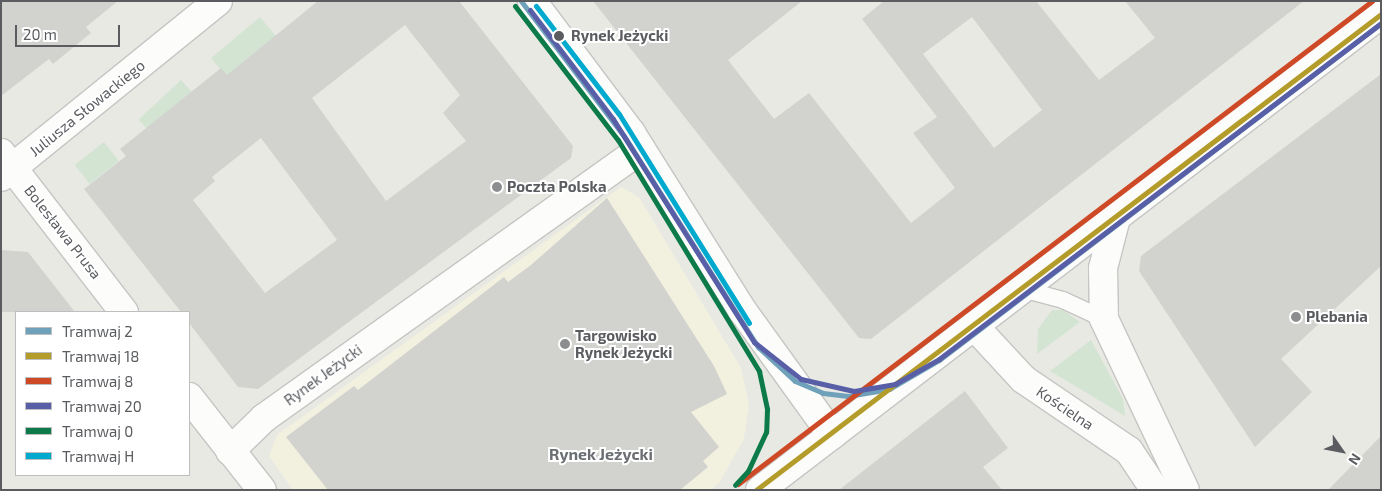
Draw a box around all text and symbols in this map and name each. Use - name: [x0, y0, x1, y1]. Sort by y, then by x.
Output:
- scale bar: [18, 15, 122, 47]
- text: 20 m: [23, 25, 57, 43]
- place label: Rynek Jeżycki: [571, 27, 669, 45]
- marker: Rynek Jeżycki: [551, 28, 567, 44]
- street label: Juliusza Słowackiego: [26, 56, 148, 160]
- place label: Poczta Polska: [507, 178, 606, 196]
- street label: Bolesława Prusa: [21, 181, 105, 283]
- marker: Poczta Polska: [491, 181, 503, 193]
- place label: Plebania: [1306, 308, 1368, 326]
- legend: [15, 311, 190, 476]
- marker: Plebania: [1290, 311, 1302, 323]
- text: Tramwaj 2: [62, 322, 133, 340]
- place label: Targowisko Rynek Jeżycki: [575, 326, 673, 361]
- marker: Targowisko Rynek Jeżycki: [559, 338, 571, 350]
- street label: Rynek Jeżycki: [280, 341, 366, 409]
- text: Tramwaj 18: [62, 347, 139, 365]
- text: Tramwaj 8: [62, 372, 133, 390]
- street label: Kościelna: [1033, 382, 1097, 434]
- text: Tramwaj 20: [62, 397, 142, 415]
- text: Tramwaj 0: [62, 422, 133, 440]
- north arrow: [1317, 426, 1367, 476]
- district label: Rynek Jeżycki: [549, 444, 653, 464]
- text: Tramwaj H: [62, 447, 134, 465]
- text: N: [1345, 451, 1365, 468]

